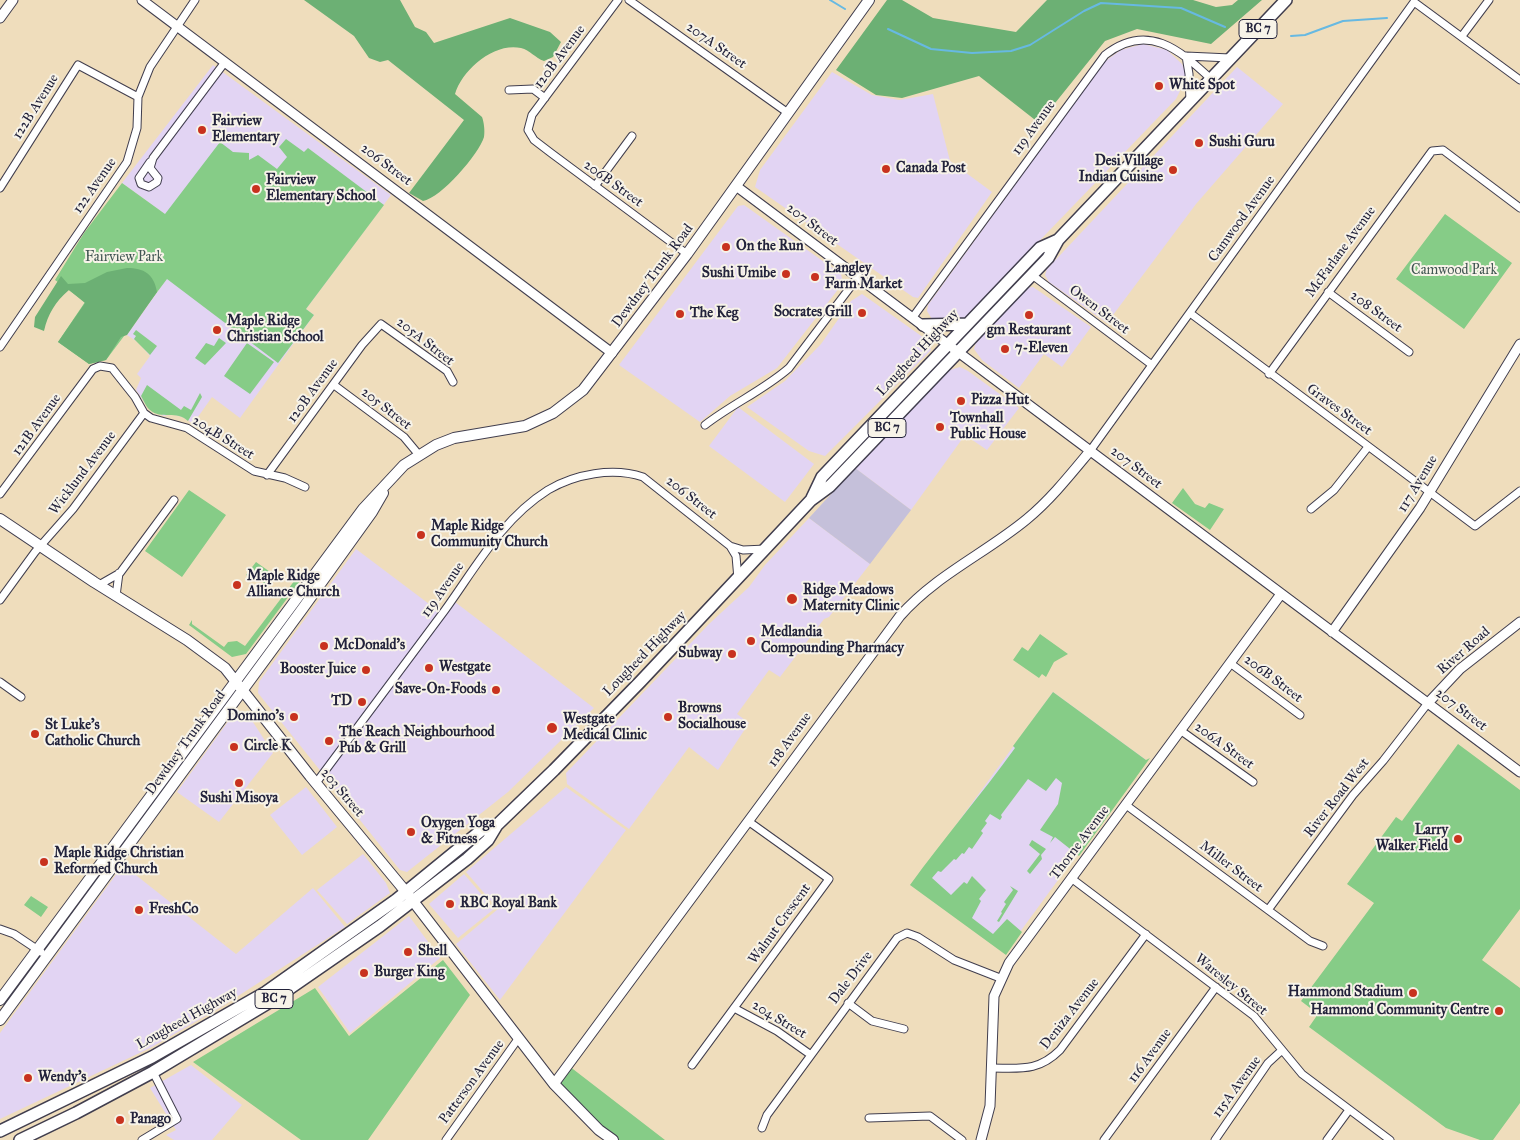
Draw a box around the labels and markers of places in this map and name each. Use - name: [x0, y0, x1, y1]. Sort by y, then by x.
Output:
- place label: White Spot: [1169, 78, 1235, 94]
- marker: White Spot: [1153, 80, 1165, 92]
- place label: Fairview Elementary: [212, 114, 279, 146]
- marker: Fairview Elementary: [196, 124, 208, 136]
- place label: Sushi Guru: [1209, 135, 1275, 151]
- marker: Sushi Guru: [1193, 137, 1205, 149]
- place label: Desi Village Indian Cuisine: [1079, 154, 1163, 186]
- place label: Canada Post: [896, 161, 966, 177]
- marker: Canada Post: [880, 163, 892, 175]
- marker: Desi Village Indian Cuisine: [1167, 164, 1179, 176]
- place label: Fairview Elementary School: [266, 173, 376, 206]
- marker: Fairview Elementary School: [250, 183, 262, 195]
- place label: On the Run: [736, 239, 804, 255]
- marker: On the Run: [720, 241, 732, 253]
- place label: Langley Farm Market: [825, 261, 902, 294]
- place label: Sushi Umibe: [702, 266, 776, 282]
- marker: Sushi Umibe: [780, 268, 792, 280]
- marker: Langley Farm Market: [809, 271, 821, 283]
- place label: Socrates Grill: [774, 305, 852, 321]
- place label: The Keg: [690, 306, 738, 322]
- marker: Socrates Grill: [856, 307, 868, 319]
- marker: The Keg: [674, 308, 686, 320]
- marker: gm Restaurant: [1023, 309, 1035, 321]
- place label: Maple Ridge Christian School: [227, 314, 324, 347]
- place label: gm Restaurant: [987, 323, 1071, 339]
- marker: Maple Ridge Christian School: [211, 324, 223, 336]
- place label: 7-Eleven: [1015, 341, 1068, 357]
- marker: 7-Eleven: [999, 343, 1011, 355]
- place label: Pizza Hut: [971, 393, 1029, 409]
- marker: Pizza Hut: [955, 395, 967, 407]
- place label: Townhall Public House: [950, 411, 1026, 444]
- marker: Townhall Public House: [934, 421, 946, 433]
- place label: Maple Ridge Community Church: [431, 519, 548, 552]
- marker: Maple Ridge Community Church: [415, 529, 427, 541]
- place label: Maple Ridge Alliance Church: [247, 569, 340, 602]
- marker: Maple Ridge Alliance Church: [231, 579, 243, 591]
- place label: Ridge Meadows Maternity Clinic: [803, 583, 900, 616]
- marker: Ridge Meadows Maternity Clinic: [785, 592, 799, 606]
- place label: Medlandia Compounding Pharmacy: [761, 625, 904, 658]
- marker: Medlandia Compounding Pharmacy: [745, 635, 757, 647]
- place label: McDonald's: [334, 638, 405, 654]
- marker: McDonald's: [318, 640, 330, 652]
- place label: Subway: [678, 646, 722, 662]
- marker: Subway: [726, 648, 738, 660]
- place label: Westgate: [439, 660, 491, 676]
- place label: Booster Juice: [280, 662, 356, 678]
- marker: Westgate: [423, 662, 435, 674]
- marker: Booster Juice: [360, 664, 372, 676]
- place label: Save-On-Foods: [395, 682, 486, 698]
- marker: Save-On-Foods: [490, 684, 502, 696]
- place label: TD: [331, 694, 352, 710]
- marker: TD: [356, 696, 368, 708]
- place label: Browns Socialhouse: [678, 701, 746, 734]
- place label: Domino's: [227, 709, 284, 725]
- marker: Domino's: [288, 711, 300, 723]
- marker: Browns Socialhouse: [662, 711, 674, 723]
- place label: Westgate Medical Clinic: [563, 712, 647, 744]
- place label: St Luke's Catholic Church: [45, 718, 140, 750]
- marker: Westgate Medical Clinic: [545, 721, 559, 735]
- place label: The Reach Neighbourhood Pub & Grill: [339, 725, 495, 758]
- marker: St Luke's Catholic Church: [29, 728, 41, 740]
- marker: The Reach Neighbourhood Pub & Grill: [323, 735, 335, 747]
- place label: Circle K: [244, 739, 291, 755]
- marker: Circle K: [228, 741, 240, 753]
- marker: Sushi Misoya: [233, 777, 245, 789]
- place label: Sushi Misoya: [200, 791, 278, 807]
- place label: Oxygen Yoga & Fitness: [421, 816, 495, 849]
- place label: Larry Walker Field: [1376, 823, 1448, 856]
- marker: Oxygen Yoga & Fitness: [405, 826, 417, 838]
- marker: Larry Walker Field: [1452, 833, 1464, 845]
- place label: Maple Ridge Christian Reformed Church: [54, 846, 184, 879]
- marker: Maple Ridge Christian Reformed Church: [38, 856, 50, 868]
- place label: RBC Royal Bank: [460, 896, 557, 912]
- marker: RBC Royal Bank: [444, 898, 456, 910]
- place label: FreshCo: [149, 902, 198, 918]
- marker: FreshCo: [133, 904, 145, 916]
- place label: Shell: [418, 944, 447, 960]
- marker: Shell: [402, 946, 414, 958]
- place label: Burger King: [374, 965, 444, 981]
- marker: Burger King: [358, 967, 370, 979]
- place label: Hammond Stadium: [1288, 985, 1403, 1001]
- marker: Hammond Stadium: [1407, 987, 1419, 999]
- place label: Hammond Community Centre: [1310, 1003, 1489, 1019]
- marker: Hammond Community Centre: [1493, 1005, 1505, 1017]
- place label: Wendy's: [38, 1070, 86, 1086]
- marker: Wendy's: [22, 1072, 34, 1084]
- place label: Panago: [130, 1112, 171, 1128]
- marker: Panago: [114, 1114, 126, 1126]

